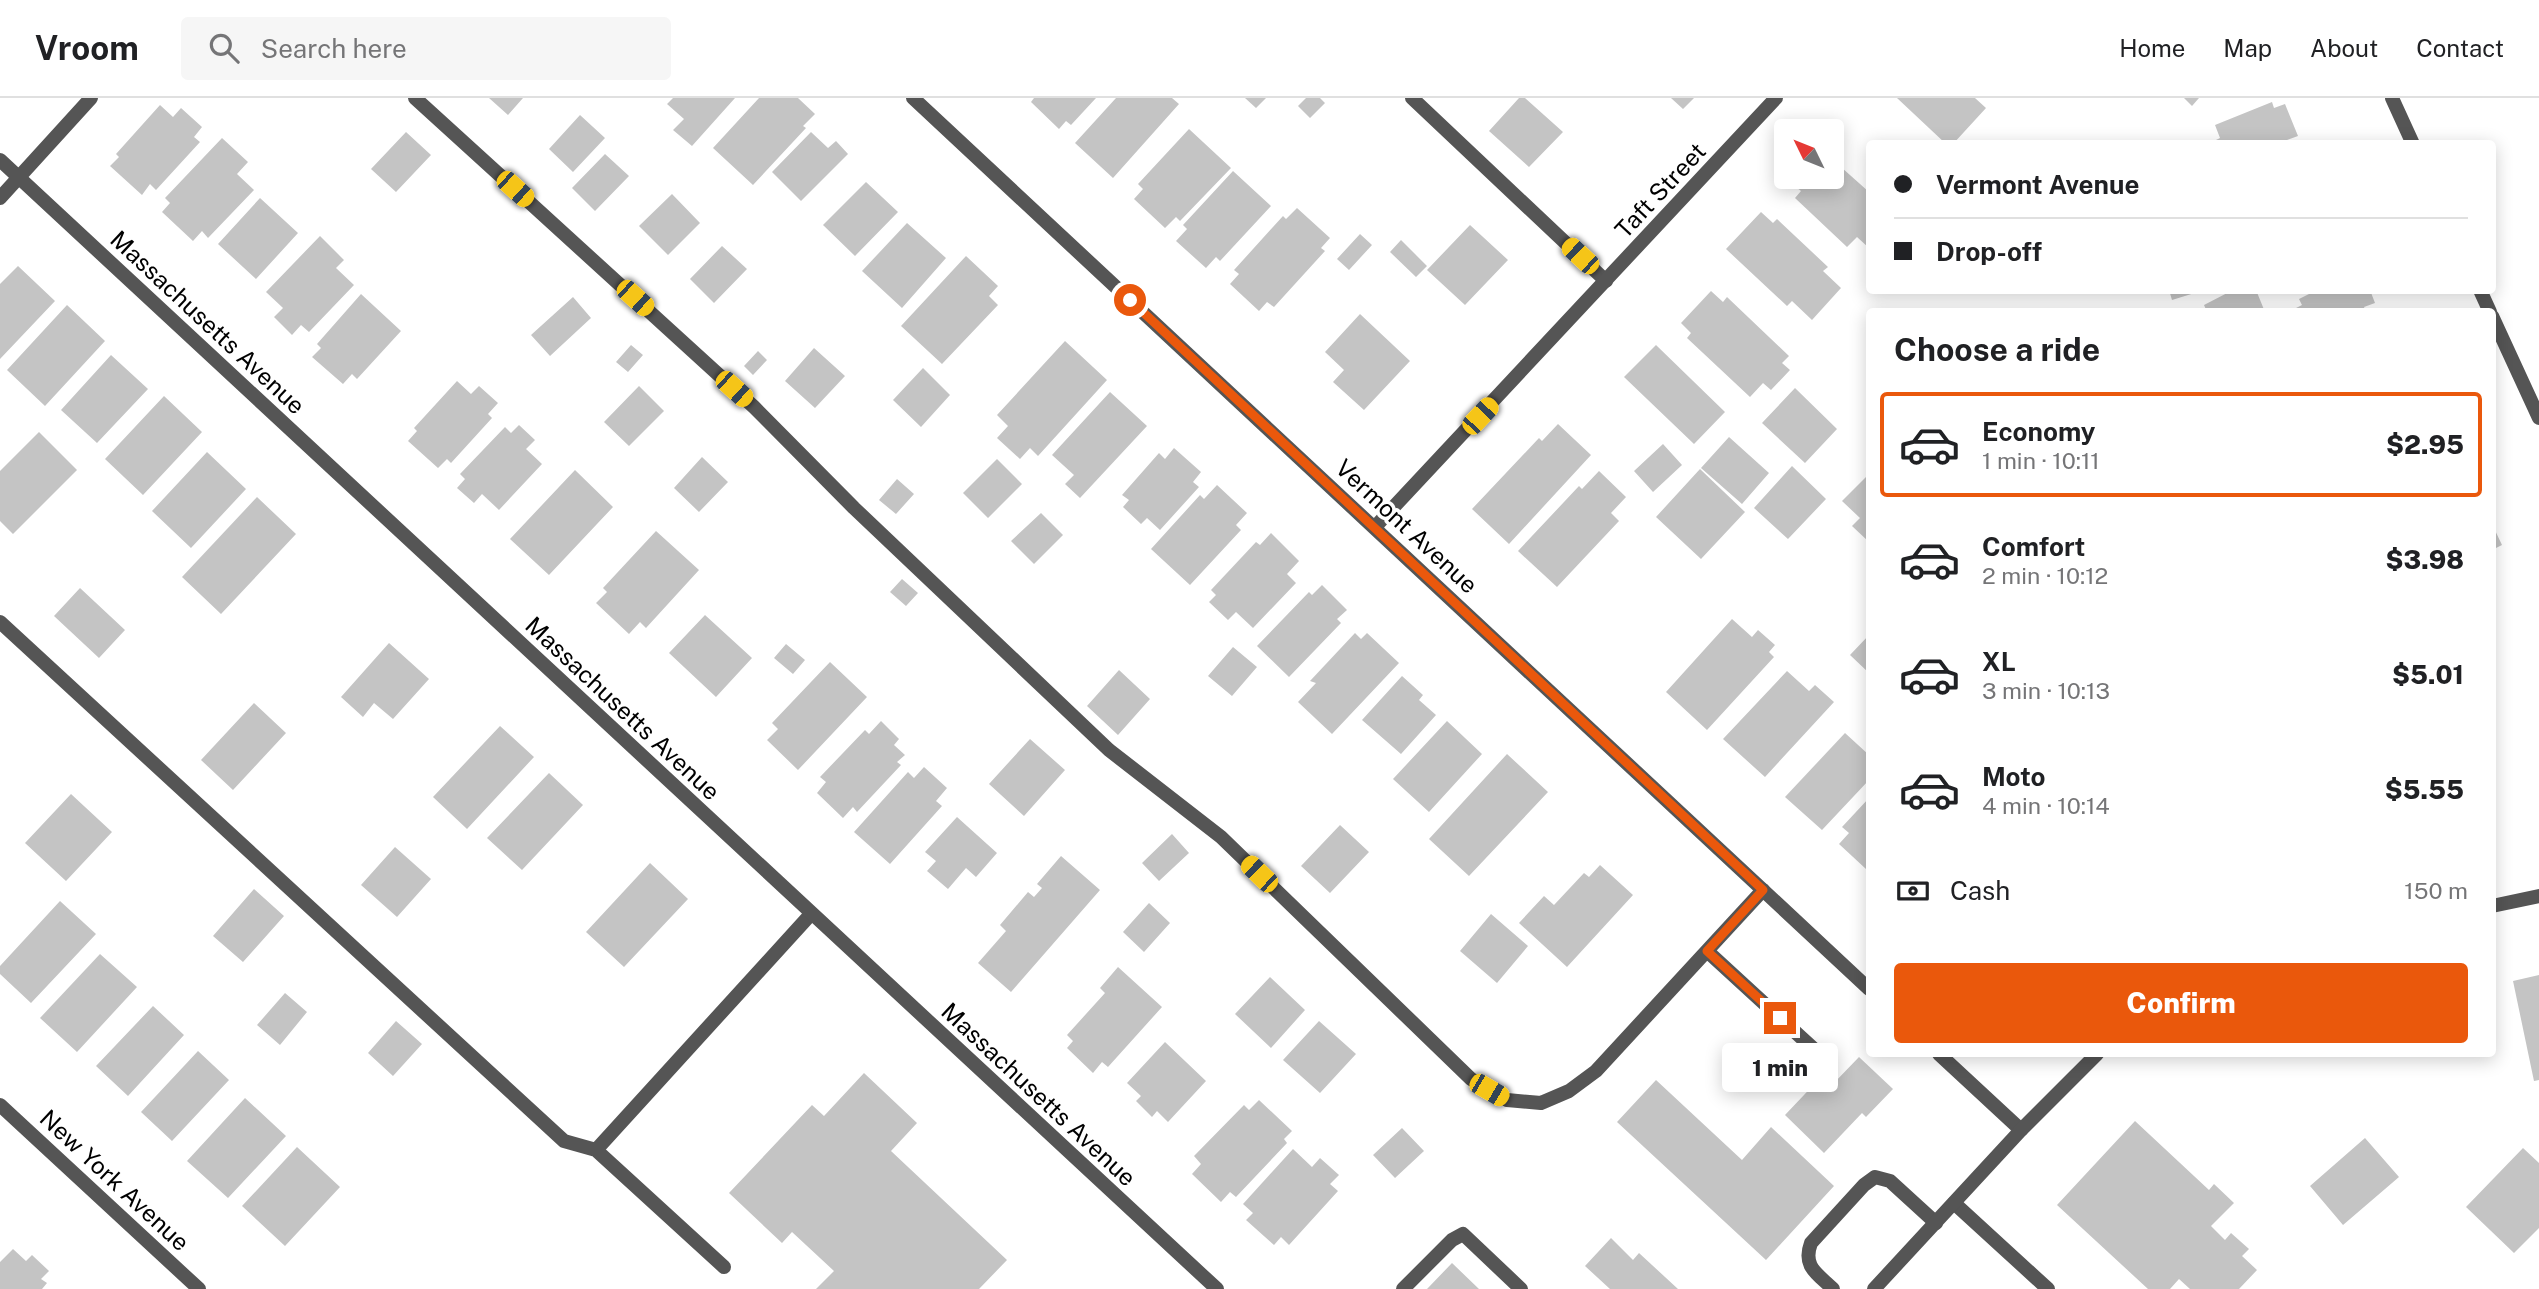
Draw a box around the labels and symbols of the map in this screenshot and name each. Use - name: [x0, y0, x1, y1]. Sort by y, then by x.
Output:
- north arrow: [1774, 119, 1844, 189]
- street label: Taft Street: [1609, 137, 1711, 243]
- car: [493, 167, 538, 211]
- street label: Massachusetts Avenue: [105, 225, 311, 419]
- car: [1558, 234, 1603, 278]
- car: [613, 276, 658, 320]
- route start: [1114, 284, 1146, 316]
- car: [712, 367, 757, 411]
- car: [1458, 393, 1503, 439]
- street label: Vermont Avenue: [1330, 453, 1484, 599]
- street label: Massachusetts Avenue: [520, 611, 726, 805]
- car: [1237, 852, 1282, 896]
- street label: Massachusetts Avenue: [936, 997, 1142, 1191]
- route end: [1764, 1002, 1796, 1034]
- callout: 1 min: [1722, 1042, 1838, 1091]
- car: [1466, 1070, 1513, 1110]
- street label: New York Avenue: [35, 1104, 195, 1256]

